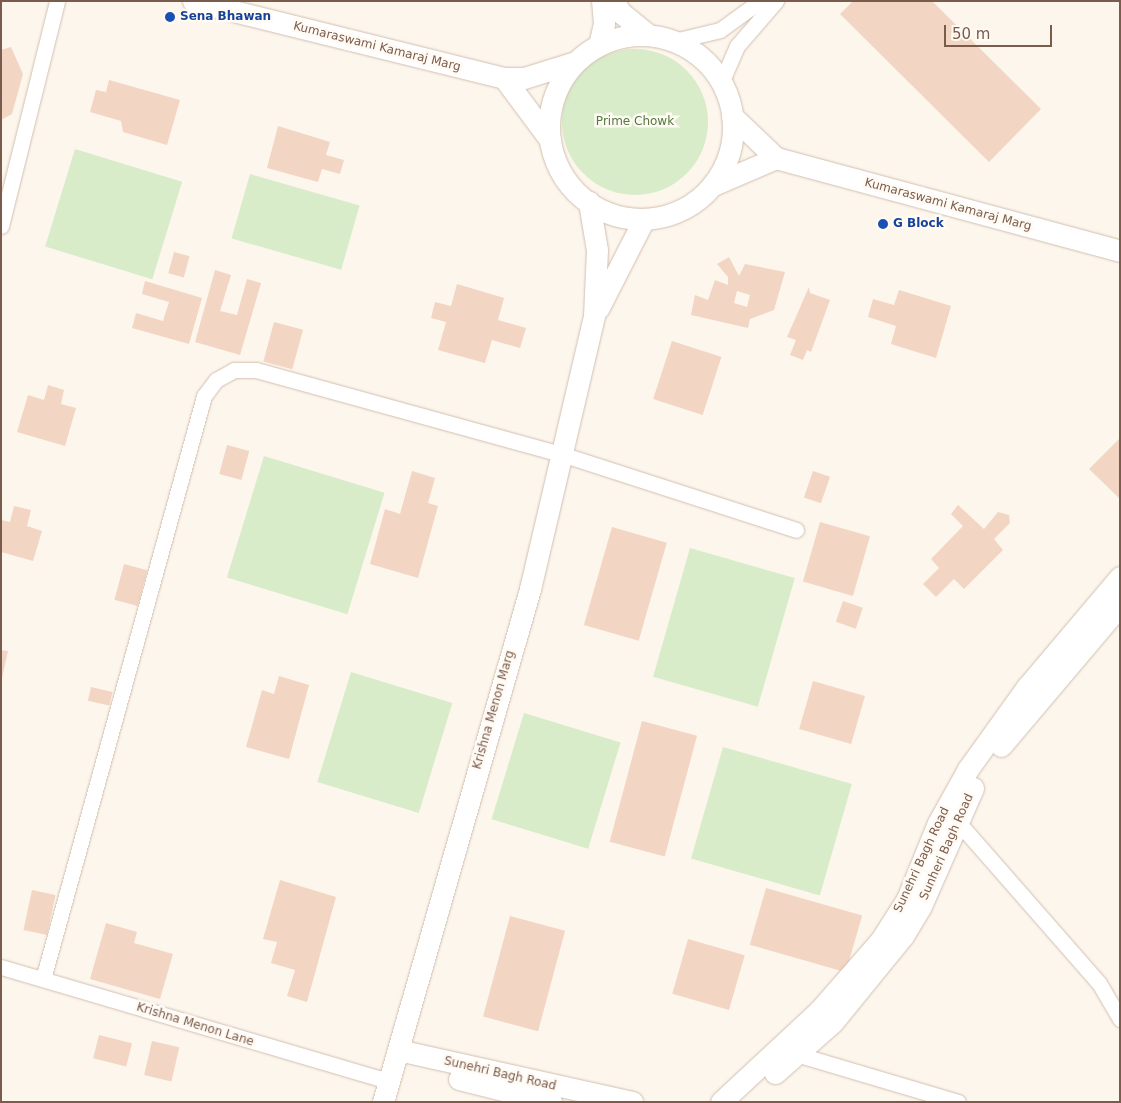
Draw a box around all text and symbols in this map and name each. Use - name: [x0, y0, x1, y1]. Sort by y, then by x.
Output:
- place label: Sena Bhawan: [180, 10, 271, 24]
- marker: Sena Bhawan: [164, 11, 176, 23]
- scale bar: [946, 15, 1054, 47]
- street label: Kumaraswami Kamaraj Marg: [292, 19, 462, 75]
- text: 50 m: [952, 25, 990, 43]
- park label: Prime Chowk: [596, 115, 674, 129]
- street label: Kumaraswami Kamaraj Marg: [863, 176, 1033, 234]
- place label: G Block: [893, 217, 944, 231]
- marker: G Block: [877, 218, 889, 230]
- street label: Krishna Menon Marg: [470, 649, 518, 771]
- street label: Sunheri Bagh Road: [917, 792, 977, 902]
- street label: Sunehri Bagh Road: [891, 805, 953, 915]
- street label: Krishna Menon Lane: [135, 1000, 255, 1050]
- street label: Sunehri Bagh Road: [443, 1054, 557, 1094]

